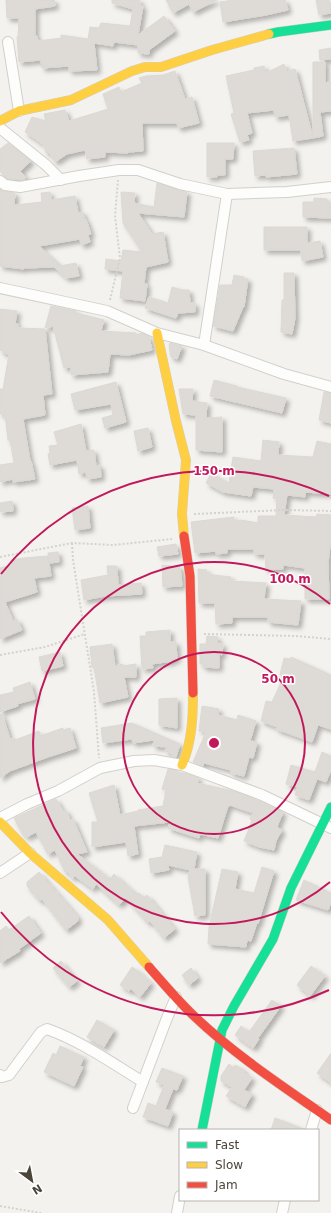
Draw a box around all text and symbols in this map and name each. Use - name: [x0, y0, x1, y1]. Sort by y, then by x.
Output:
- text: 150 m: [193, 464, 235, 478]
- text: 100 m: [269, 572, 311, 586]
- text: 50 m: [261, 672, 295, 686]
- centre of rings: [207, 736, 221, 750]
- legend: [179, 1129, 319, 1201]
- text: Fast: [215, 1138, 239, 1152]
- text: Slow: [215, 1158, 243, 1172]
- north arrow: [12, 1161, 52, 1201]
- text: Jam: [214, 1178, 238, 1192]
- text: N: [30, 1181, 44, 1197]

